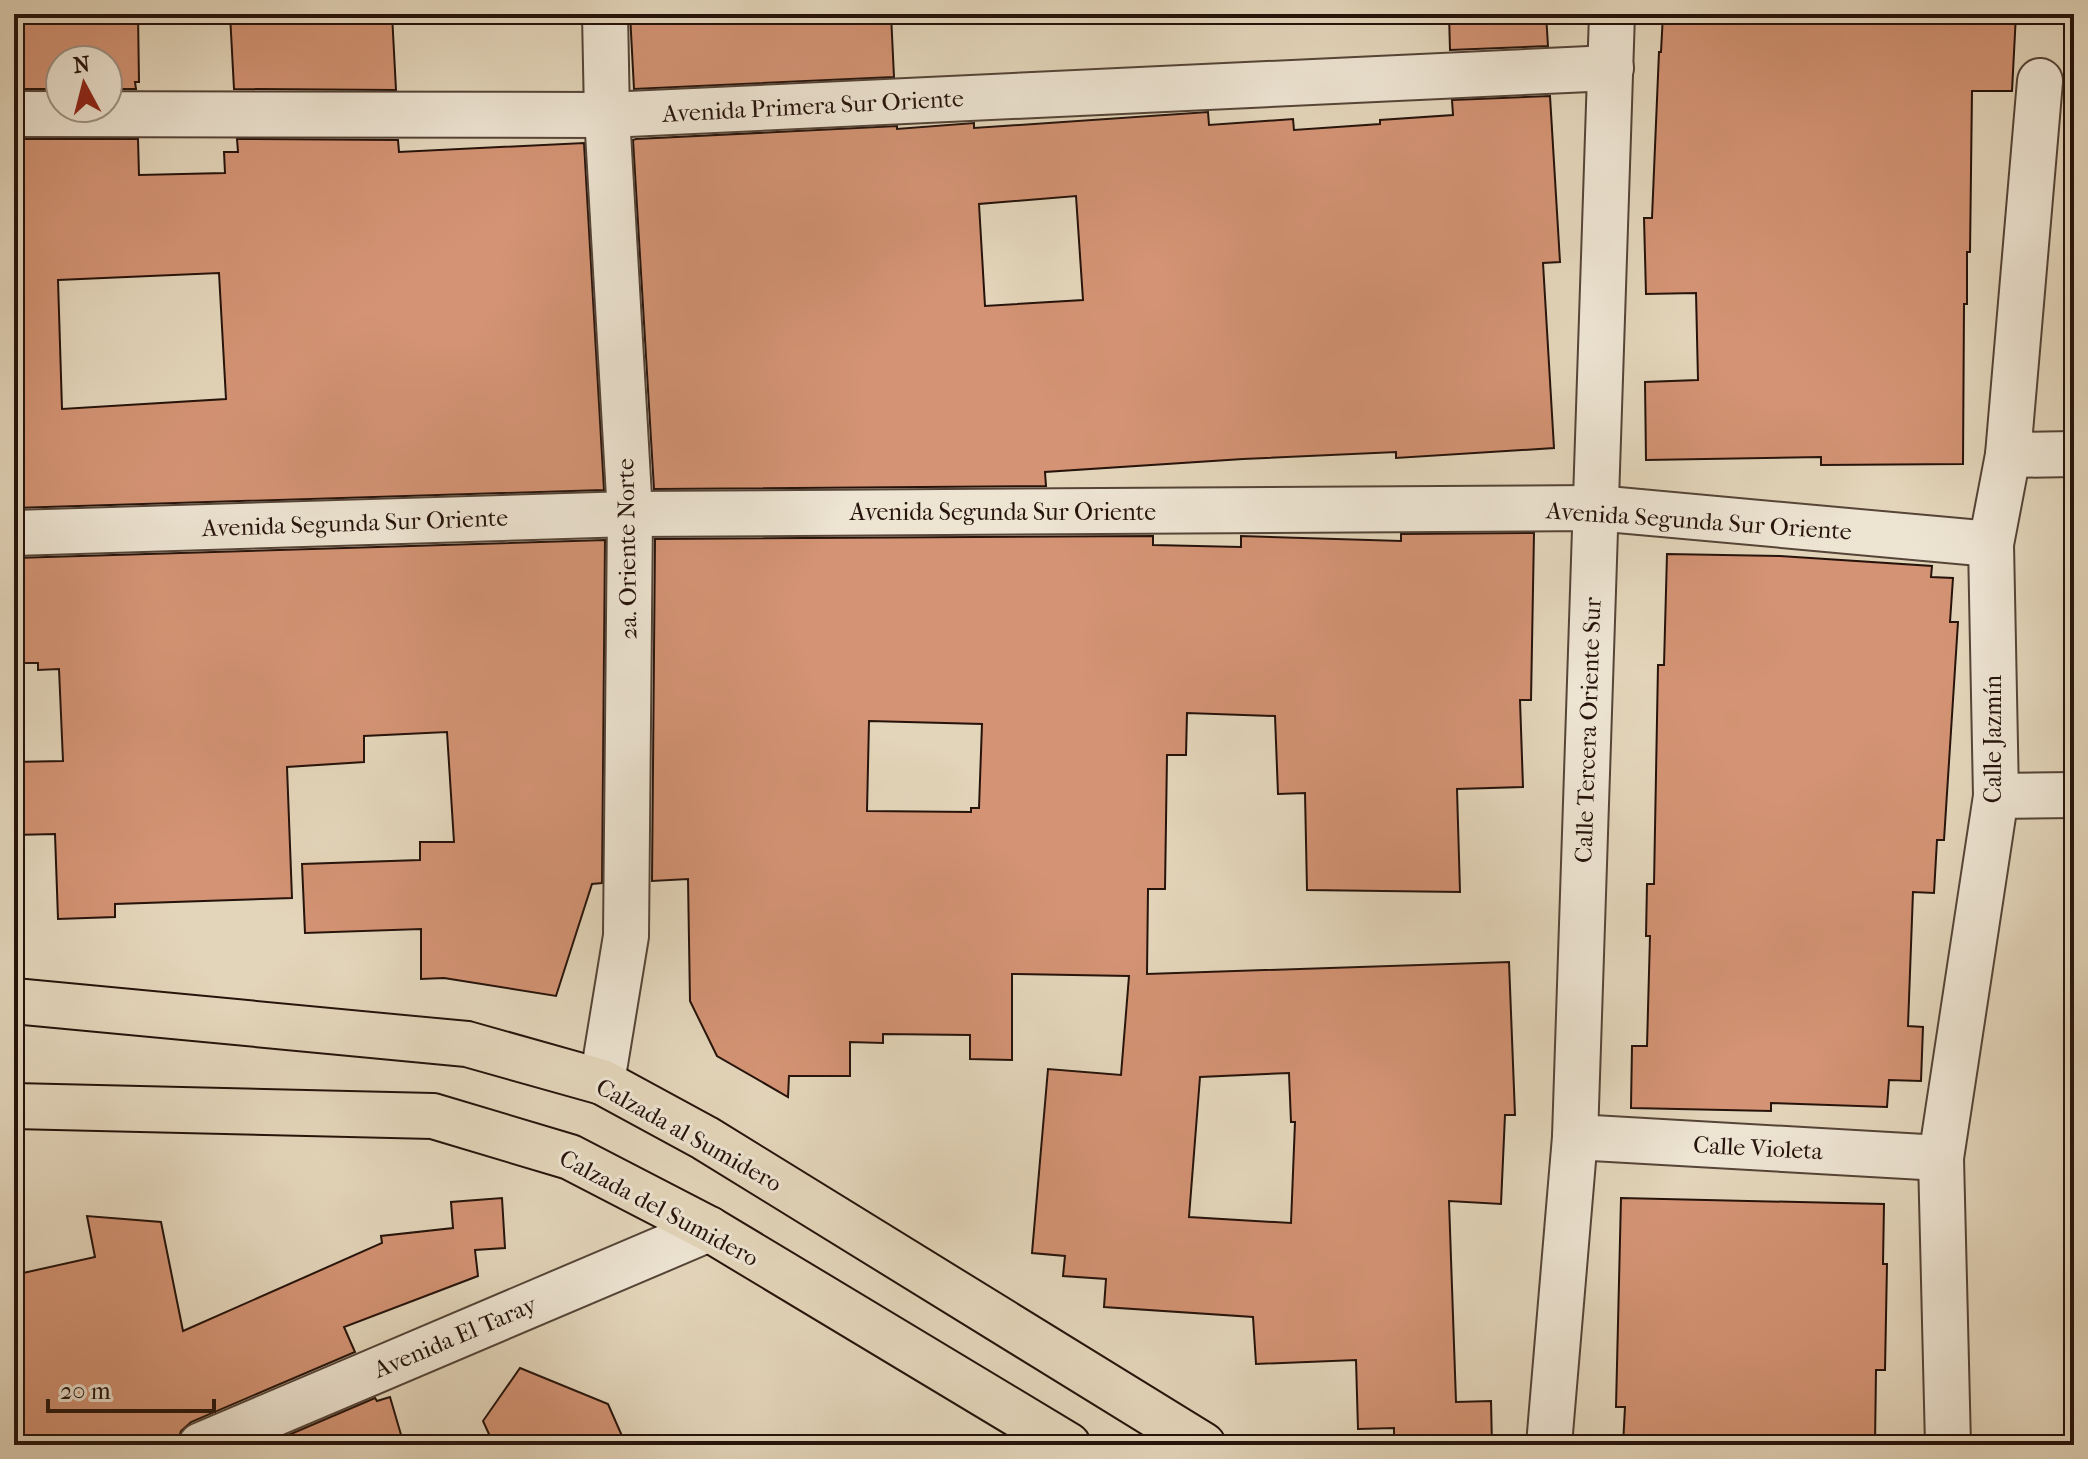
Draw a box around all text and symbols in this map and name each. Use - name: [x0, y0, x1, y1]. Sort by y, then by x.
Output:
- north arrow: [44, 44, 124, 124]
- text: N: [72, 51, 92, 79]
- street label: Avenida Primera Sur Oriente: [660, 84, 965, 128]
- street label: 2a. Oriente Norte: [611, 458, 643, 640]
- street label: Avenida Segunda Sur Oriente: [1544, 496, 1853, 546]
- street label: Avenida Segunda Sur Oriente: [849, 498, 1156, 526]
- street label: Avenida Segunda Sur Oriente: [200, 504, 509, 542]
- street label: Calle Tercera Oriente Sur: [1569, 596, 1607, 863]
- street label: Calle Jazmín: [1979, 675, 2007, 803]
- street label: Calzada al Sumidero: [591, 1072, 787, 1198]
- street label: Calle Violeta: [1692, 1131, 1824, 1165]
- street label: Calzada del Sumidero: [555, 1144, 763, 1272]
- street label: Avenida El Taray: [369, 1290, 542, 1384]
- scale bar: [48, 1363, 214, 1413]
- text: 20 m: [60, 1377, 111, 1405]

